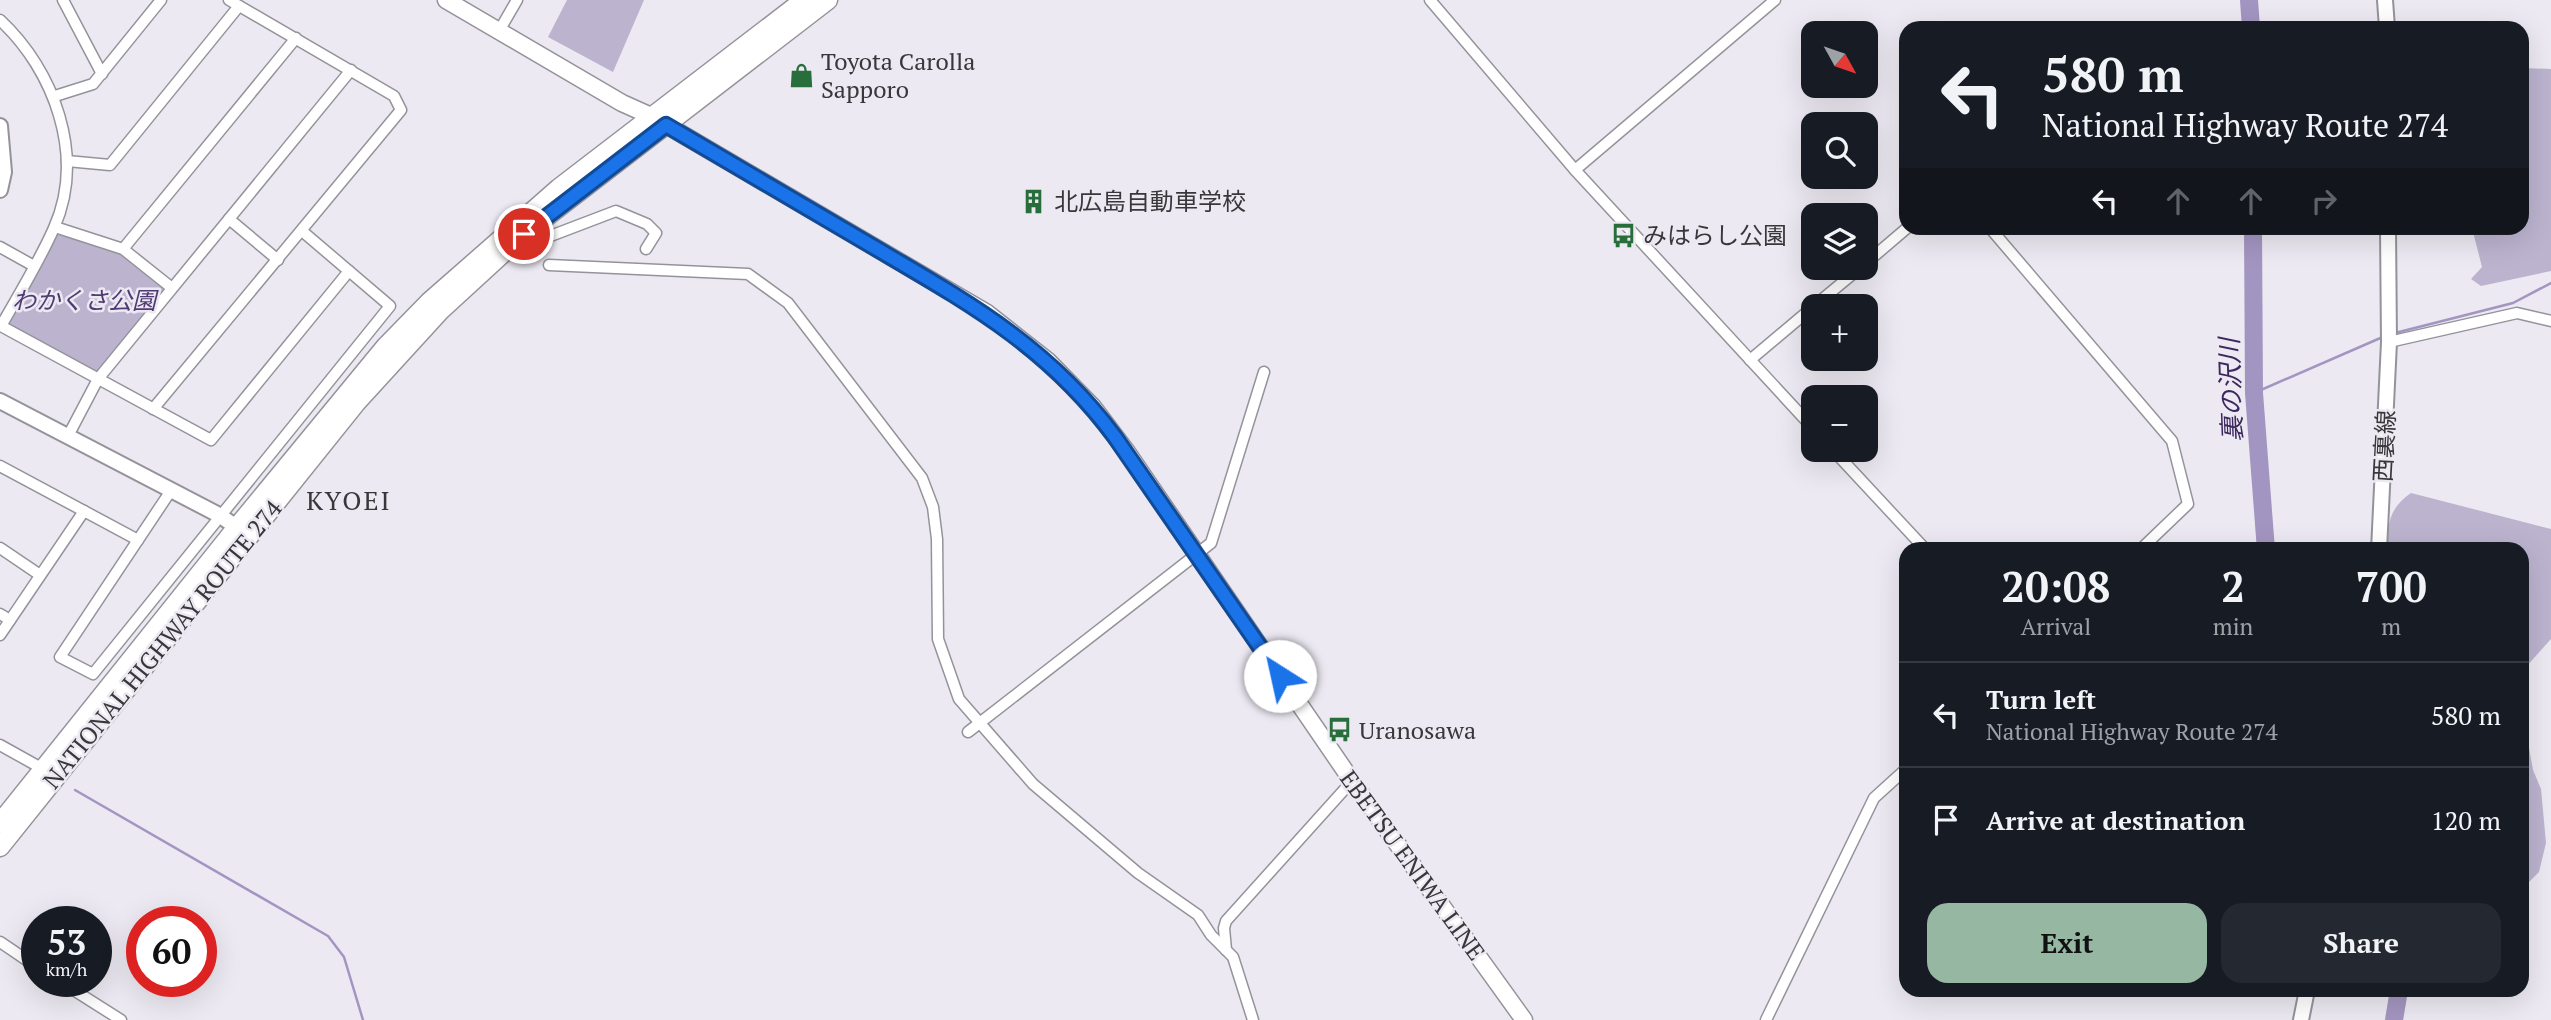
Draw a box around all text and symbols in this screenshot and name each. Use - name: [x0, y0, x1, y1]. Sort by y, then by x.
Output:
- north arrow: [1801, 21, 1878, 98]
- map controls: [1801, 21, 1878, 462]
- text: 580 m: [2042, 41, 2184, 106]
- place label: Toyota Carolla Sapporo: [821, 45, 975, 105]
- icon: left: [1927, 49, 2018, 140]
- shop icon: Toyota Carolla Sapporo: [787, 61, 815, 89]
- text: National Highway Route 274: [2042, 104, 2448, 146]
- button: search: [1801, 112, 1878, 189]
- icon: left: [2086, 182, 2124, 220]
- icon: ahead: [2159, 182, 2197, 220]
- icon: ahead: [2232, 182, 2270, 220]
- icon: right: [2305, 182, 2343, 220]
- place label: 北広島自動車学校: [1054, 185, 1246, 217]
- building icon: 北広島自動車学校: [1020, 187, 1048, 215]
- button: layers: [1801, 203, 1878, 280]
- pin: [494, 204, 554, 264]
- icon: arrive: [505, 215, 543, 253]
- place label: みはらし公園: [1643, 219, 1787, 251]
- bus stop icon: みはらし公園: [1609, 221, 1637, 249]
- park label: わかくさ公園: [12, 284, 159, 316]
- button: +: [1801, 294, 1878, 371]
- water label: 裏の沢川: [2211, 334, 2249, 443]
- button: −: [1801, 385, 1878, 462]
- street label: 西裏線: [2366, 409, 2402, 483]
- district label: KYOEI: [306, 483, 392, 517]
- street label: NATIONAL HIGHWAY ROUTE 274: [35, 493, 289, 795]
- text: 20:08: [2001, 558, 2111, 614]
- text: 2: [2221, 558, 2245, 614]
- text: 700: [2356, 558, 2427, 614]
- text: Arrival: [2021, 611, 2091, 642]
- text: min: [2213, 611, 2253, 642]
- text: m: [2381, 611, 2401, 642]
- position arrow: [1243, 639, 1317, 713]
- text: Turn left: [1986, 682, 2096, 716]
- icon: left: [1927, 696, 1965, 734]
- text: 580 m: [2431, 698, 2501, 732]
- place label: Uranosawa: [1359, 714, 1476, 746]
- bus stop icon: Uranosawa: [1325, 716, 1353, 744]
- text: National Highway Route 274: [1986, 716, 2278, 747]
- street label: EBETSU ENIWA LINE: [1333, 764, 1493, 966]
- icon: arrive: [1927, 801, 1965, 839]
- text: Arrive at destination: [1986, 803, 2245, 837]
- text: 120 m: [2431, 803, 2501, 837]
- button: Exit: [1927, 903, 2207, 983]
- button: Share: [2221, 903, 2501, 983]
- speed limit sign: 60: [126, 906, 217, 997]
- text: 53: [47, 919, 86, 965]
- text: km/h: [46, 957, 87, 981]

